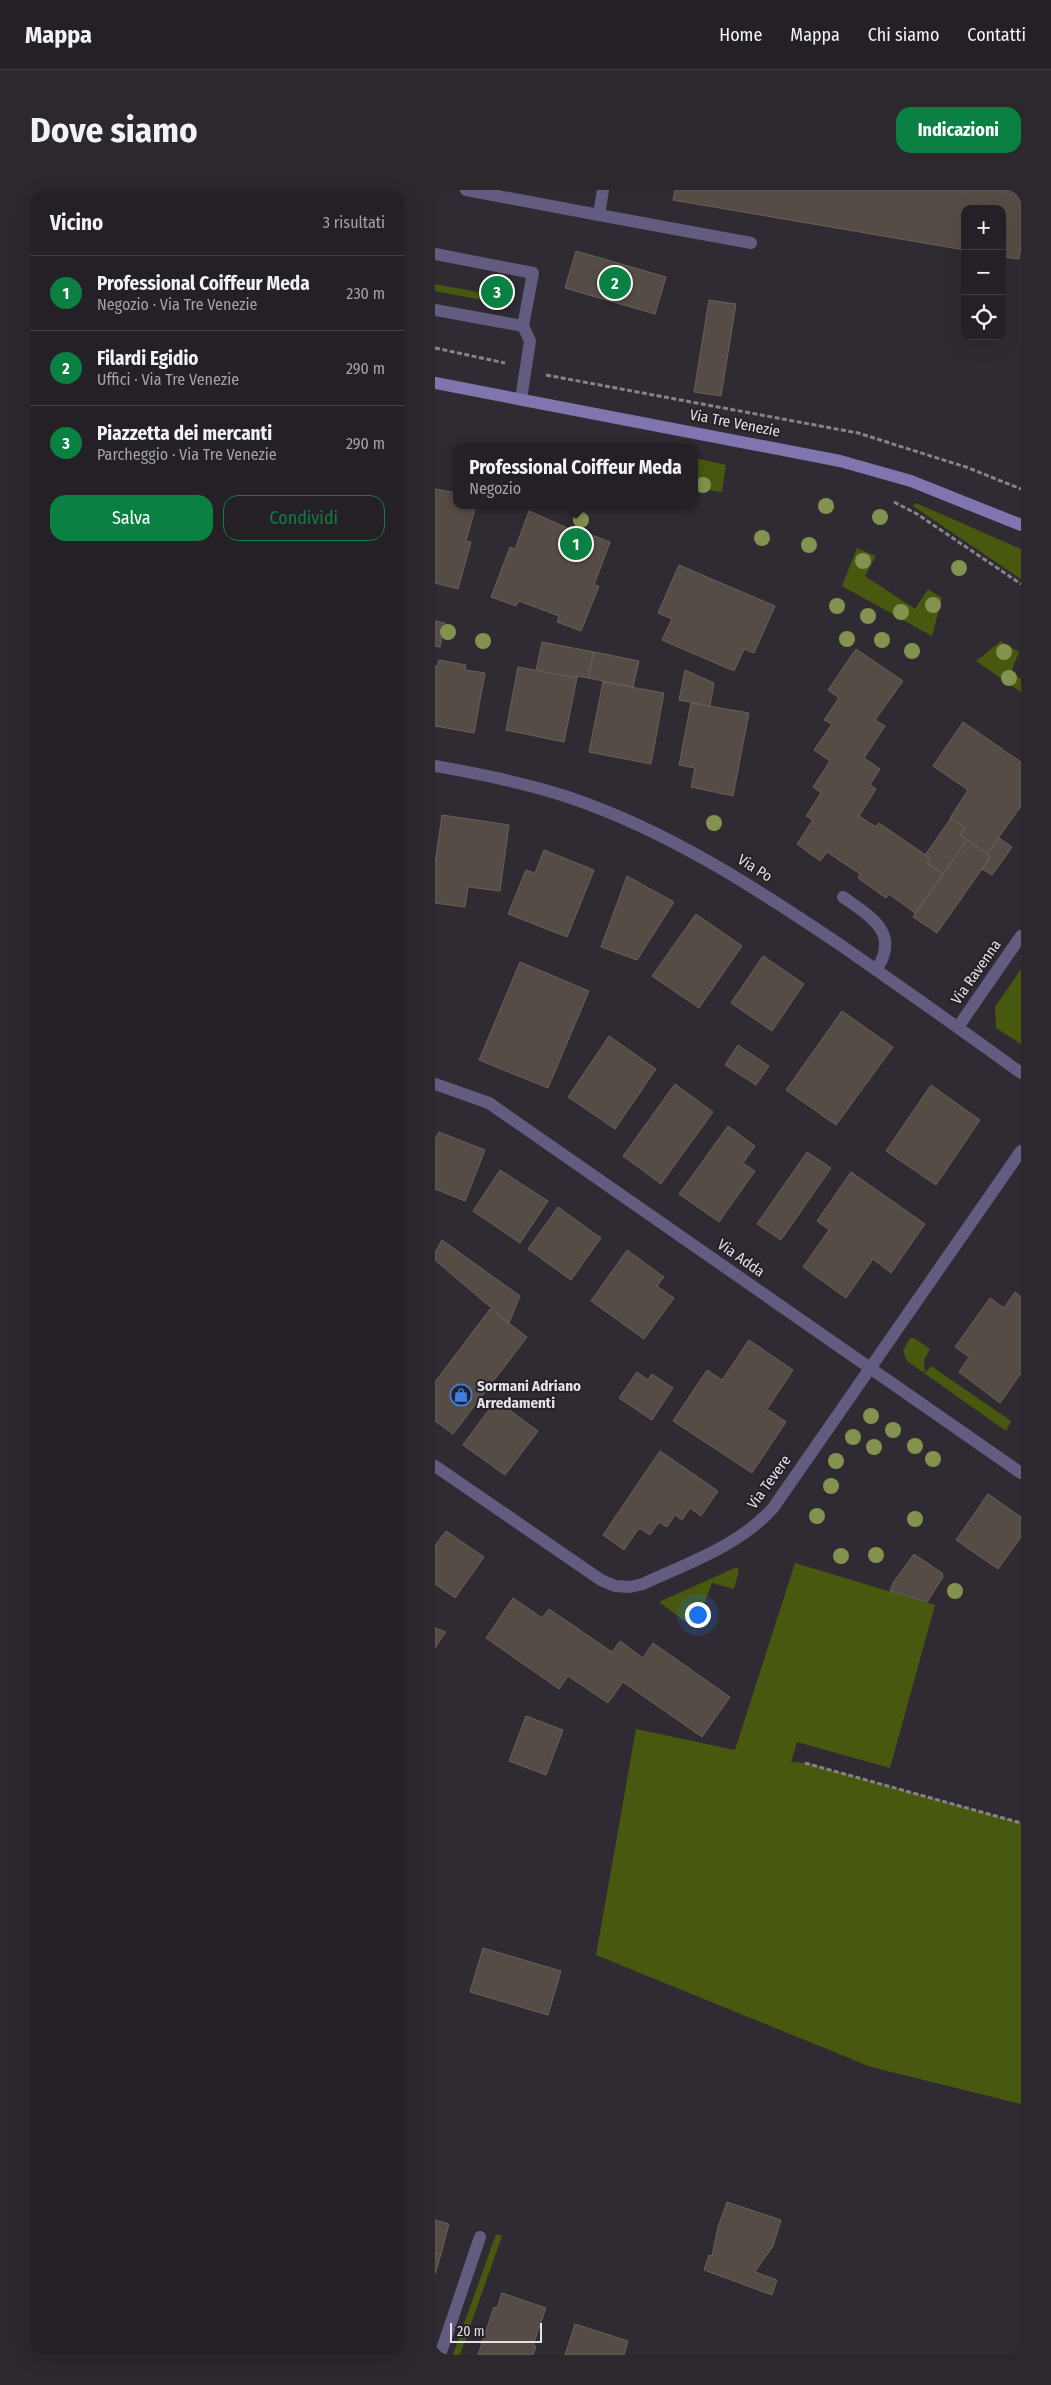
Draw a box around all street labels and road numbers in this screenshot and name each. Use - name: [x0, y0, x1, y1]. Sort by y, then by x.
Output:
- street label: Via Tre Venezie: [688, 405, 782, 441]
- street label: Via Po: [734, 850, 776, 886]
- street label: Via Ravenna: [947, 936, 1005, 1008]
- street label: Via Adda: [714, 1235, 768, 1281]
- street label: Via Tevere: [743, 1452, 795, 1512]

